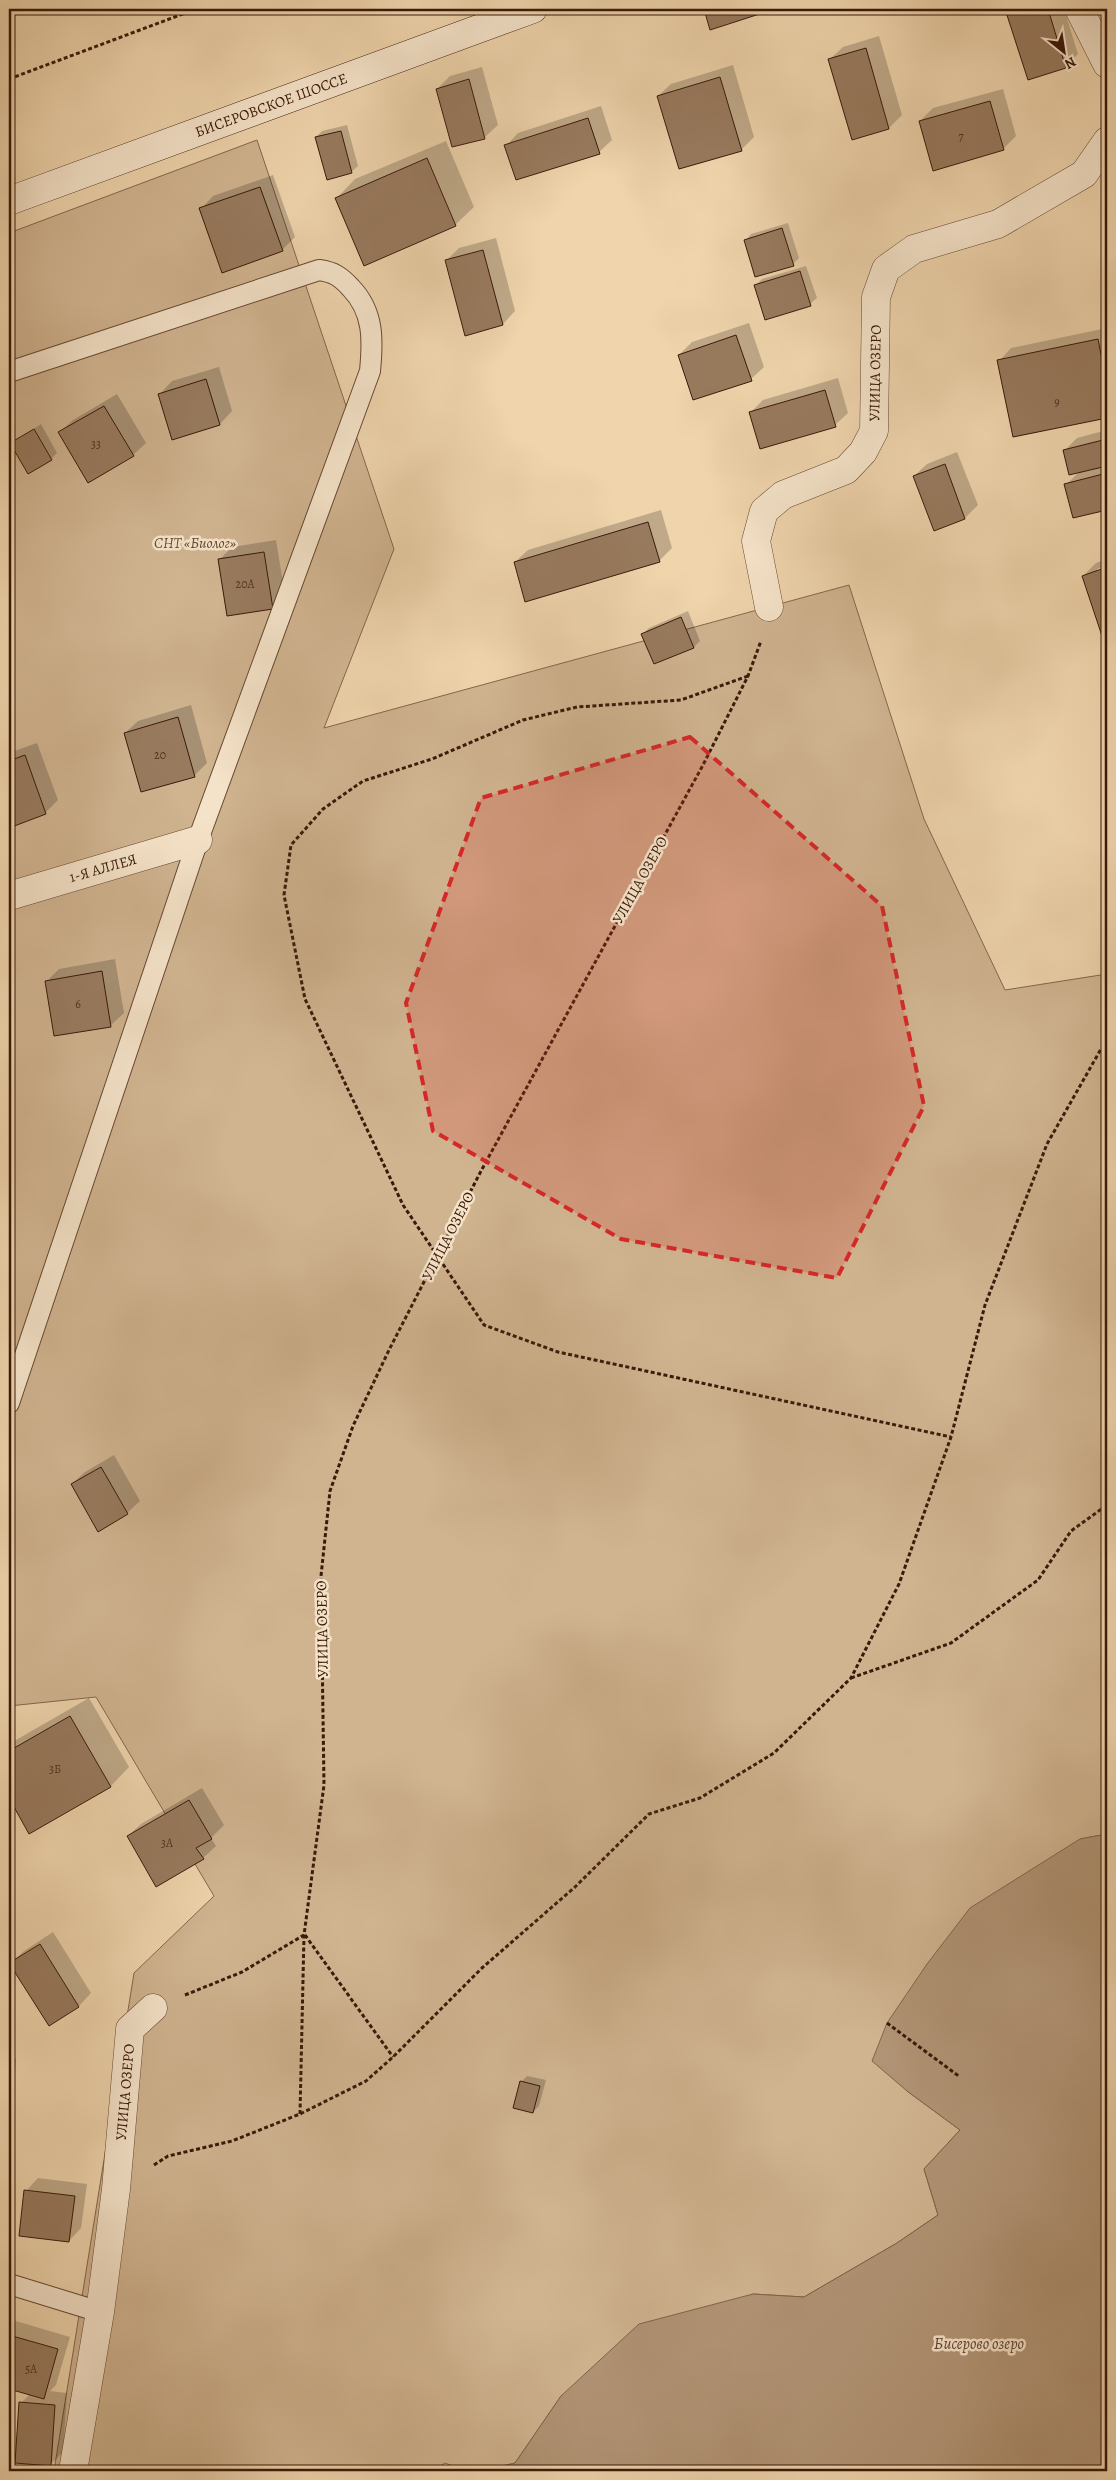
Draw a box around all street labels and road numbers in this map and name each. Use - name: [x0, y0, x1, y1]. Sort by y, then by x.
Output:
- street label: БИСЕРОВСКОЕ ШОССЕ: [192, 68, 350, 142]
- street label: УЛИЦА ОЗЕРО: [864, 324, 886, 422]
- street label: УЛИЦА ОЗЕРО: [608, 833, 672, 927]
- street label: 1-Я АЛЛЕЯ: [67, 849, 139, 887]
- street label: УЛИЦА ОЗЕРО: [417, 1188, 479, 1284]
- street label: УЛИЦА ОЗЕРО: [311, 1580, 333, 1678]
- street label: УЛИЦА ОЗЕРО: [111, 2043, 139, 2141]

